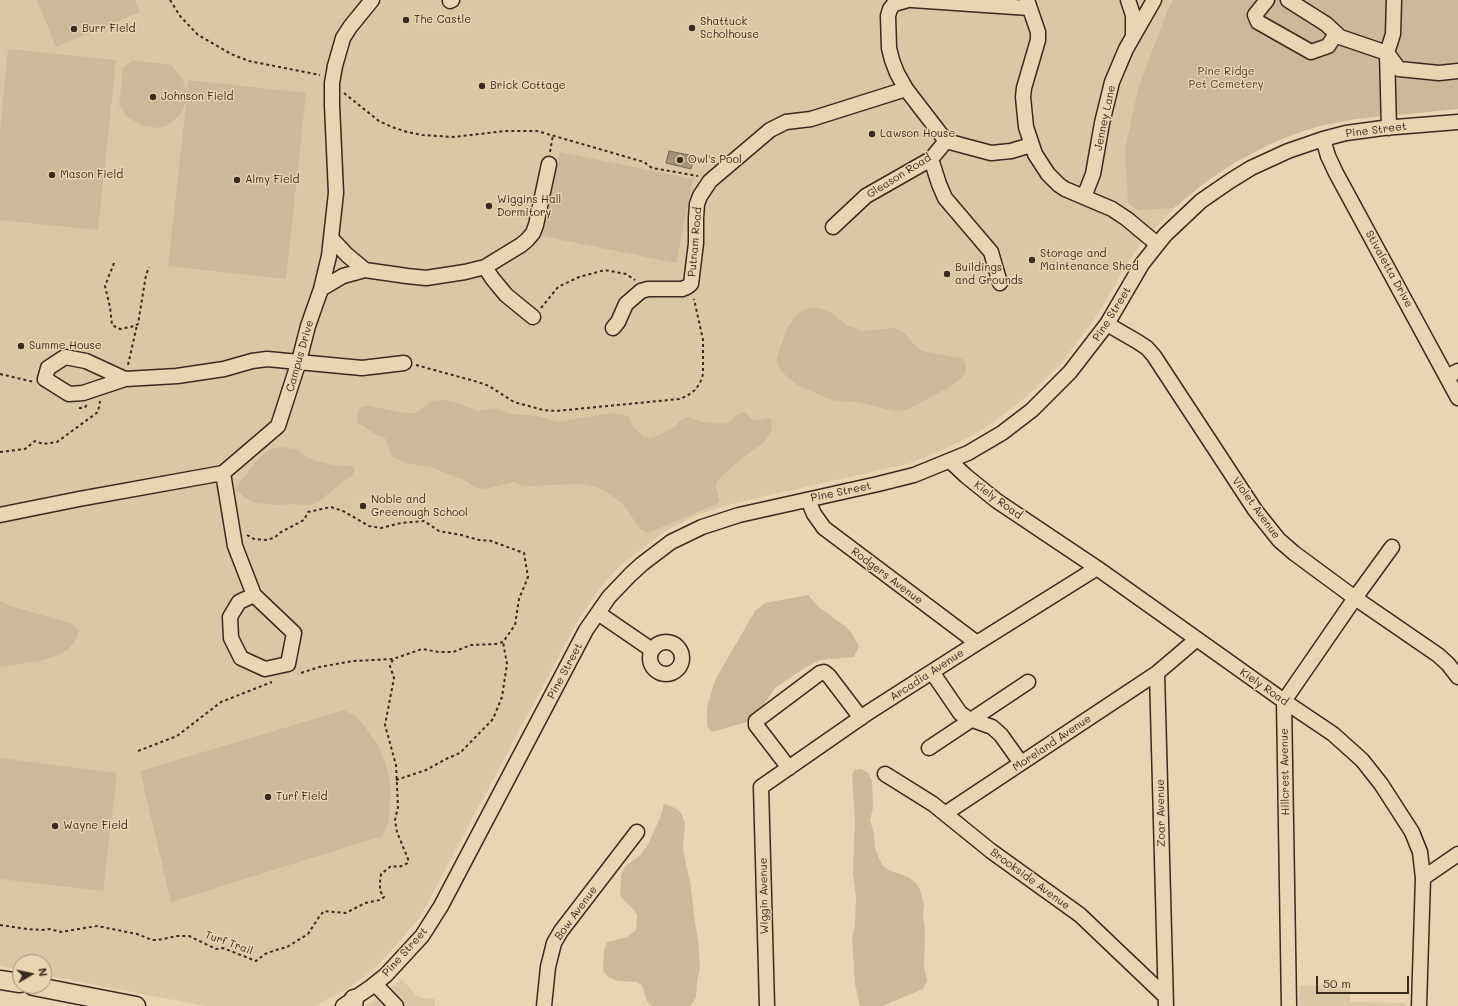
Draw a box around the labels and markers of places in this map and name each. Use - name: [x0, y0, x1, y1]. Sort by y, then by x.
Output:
- place label: The Castle: [414, 13, 471, 27]
- marker: The Castle: [401, 15, 411, 25]
- place label: Shattuck Scholhouse: [700, 15, 759, 41]
- place label: Burr Field: [82, 22, 135, 36]
- marker: Shattuck Scholhouse: [687, 23, 697, 33]
- marker: Burr Field: [69, 24, 79, 34]
- place label: Brick Cottage: [490, 79, 566, 93]
- marker: Brick Cottage: [477, 81, 487, 91]
- place label: Johnson Field: [161, 90, 233, 104]
- marker: Johnson Field: [148, 92, 158, 102]
- place label: Lawson House: [880, 127, 955, 141]
- marker: Lawson House: [867, 129, 877, 139]
- place label: Owl's Pool: [688, 153, 742, 167]
- marker: Owl's Pool: [675, 155, 685, 165]
- place label: Mason Field: [60, 168, 123, 182]
- marker: Mason Field: [47, 170, 57, 180]
- place label: Almy Field: [245, 173, 299, 187]
- marker: Almy Field: [232, 175, 242, 185]
- place label: Wiggins Hall Dormitory: [497, 193, 561, 219]
- marker: Wiggins Hall Dormitory: [484, 201, 494, 211]
- place label: Storage and Maintenance Shed: [1040, 247, 1139, 273]
- marker: Storage and Maintenance Shed: [1027, 255, 1037, 265]
- place label: Buildings and Grounds: [955, 261, 1023, 287]
- marker: Buildings and Grounds: [942, 269, 952, 279]
- place label: Summe House: [29, 339, 102, 353]
- marker: Summe House: [16, 341, 26, 351]
- place label: Noble and Greenough School: [371, 493, 468, 519]
- marker: Noble and Greenough School: [358, 501, 368, 511]
- place label: Turf Field: [276, 790, 328, 804]
- marker: Turf Field: [263, 792, 273, 802]
- place label: Wayne Field: [63, 819, 128, 833]
- marker: Wayne Field: [50, 821, 60, 831]

